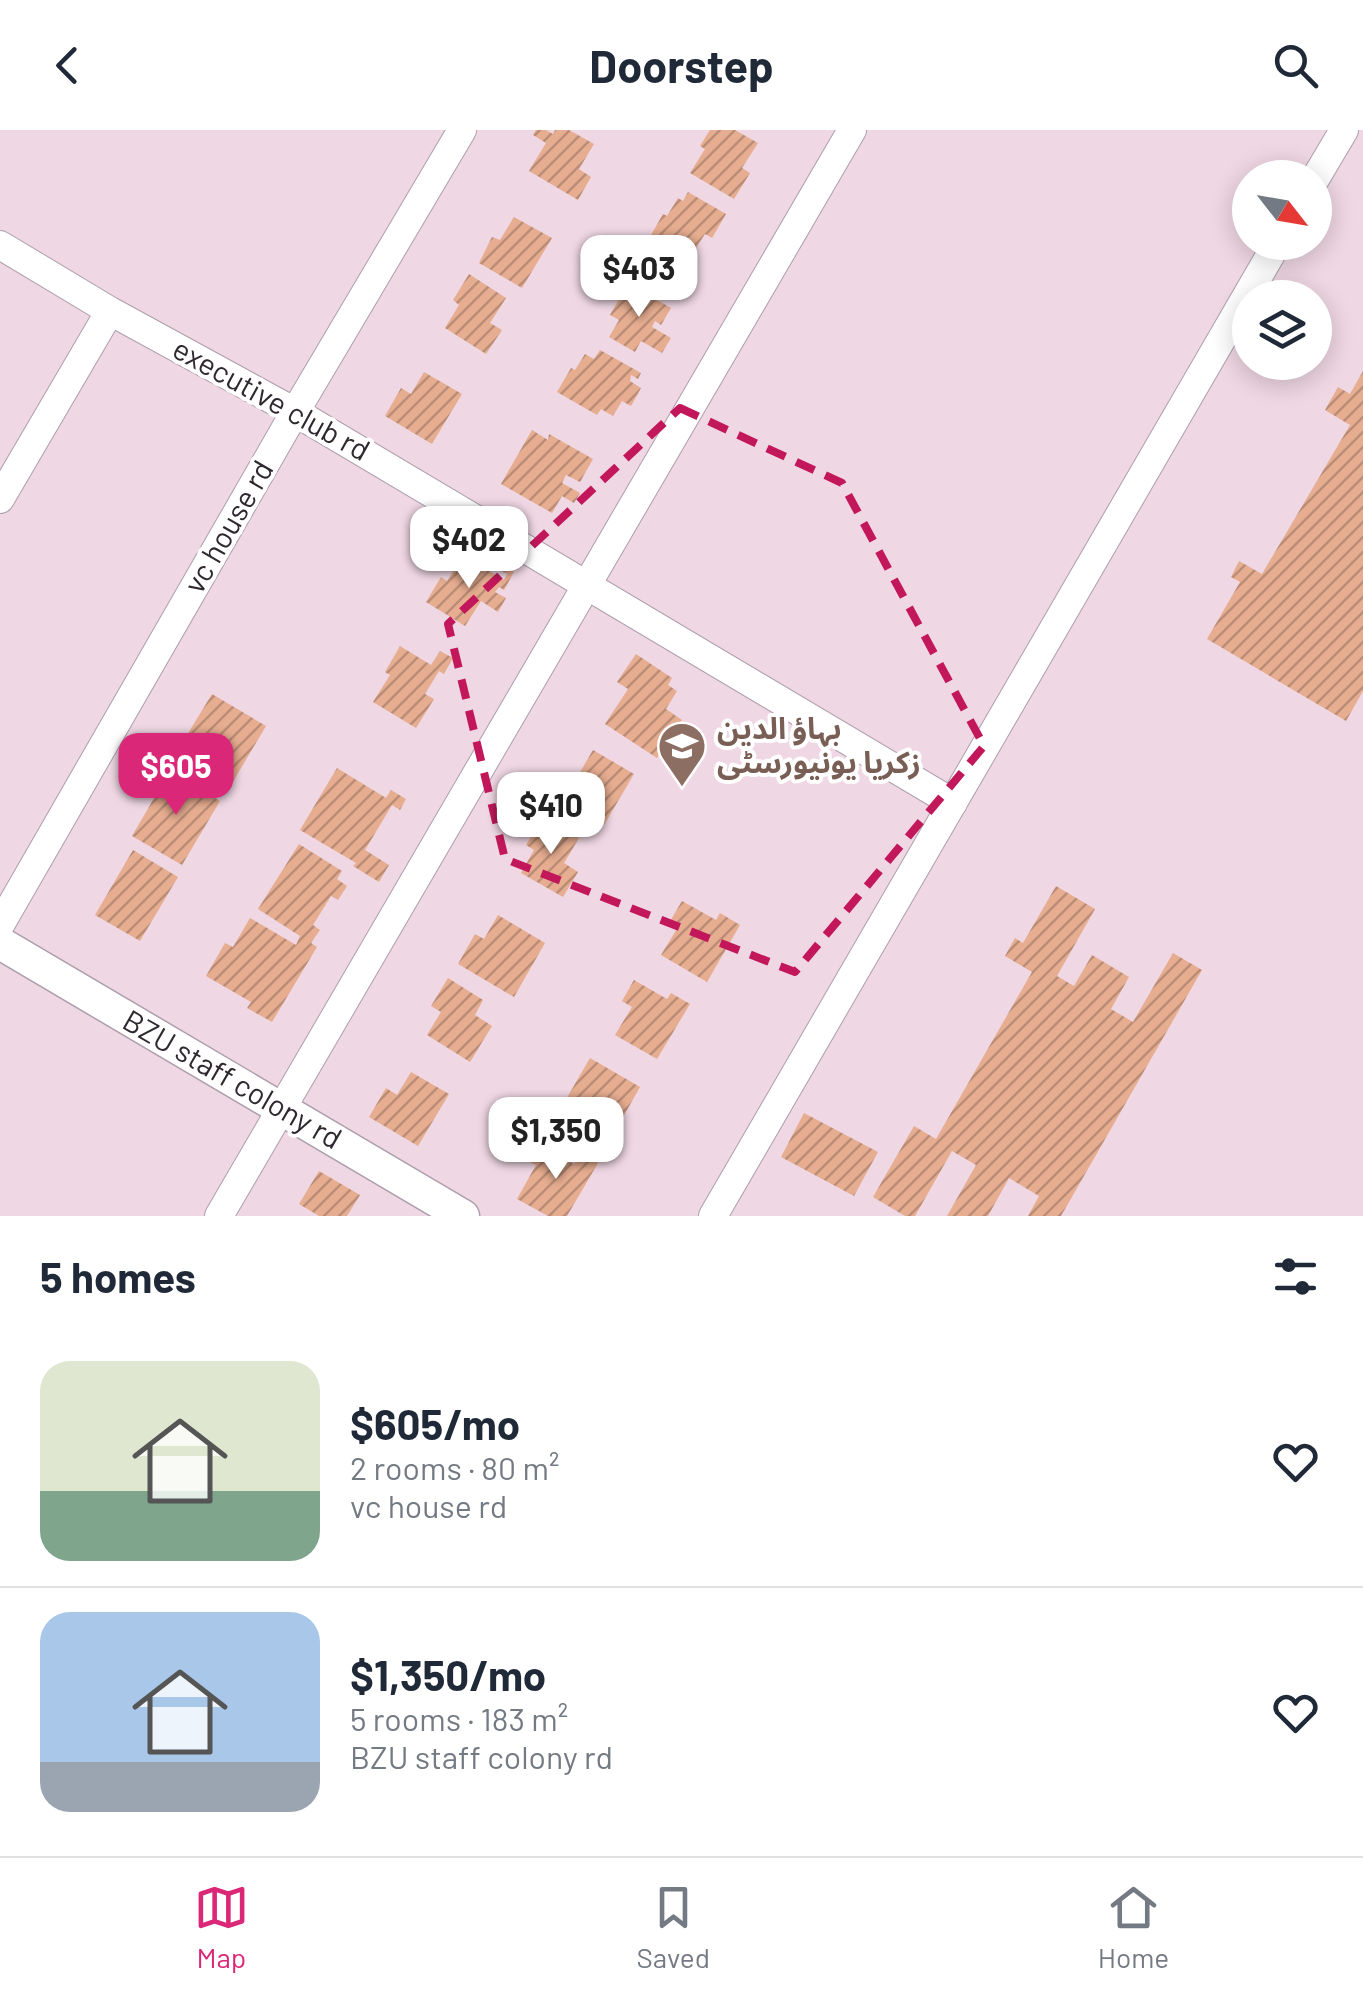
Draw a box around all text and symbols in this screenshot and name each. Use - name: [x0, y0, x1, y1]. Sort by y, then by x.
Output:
- icon: back: [40, 38, 95, 93]
- text: Doorstep: [589, 38, 774, 92]
- icon: search: [1268, 38, 1323, 93]
- north arrow: [1232, 160, 1332, 260]
- map controls: [1232, 160, 1332, 380]
- pin: $403: [580, 235, 698, 320]
- text: $403: [602, 248, 676, 286]
- button: layers: [1232, 280, 1332, 380]
- street label: executive club rd: [167, 329, 377, 467]
- street label: vc house rd: [175, 453, 280, 599]
- pin: $402: [410, 506, 528, 591]
- text: $402: [432, 519, 506, 557]
- place label: بہاؤ الدین زکریا یونیورسٹی: [717, 709, 921, 780]
- school or university icon: بہاؤ الدین زکریا یونیورسٹی: [656, 720, 708, 788]
- pin: $605: [117, 733, 235, 818]
- text: $605: [141, 746, 211, 784]
- pin: $410: [492, 772, 610, 857]
- text: $410: [519, 785, 583, 823]
- street label: BZU staff colony rd: [117, 1001, 349, 1156]
- pin: $1,350: [475, 1097, 637, 1182]
- text: $1,350: [511, 1110, 601, 1148]
- icon: filters: [1268, 1249, 1323, 1304]
- text: 5 homes: [40, 1251, 196, 1301]
- text: $605/mo: [350, 1398, 520, 1448]
- icon: home: [120, 1401, 240, 1521]
- icon: heart: [1268, 1434, 1323, 1489]
- text: 2 rooms · 80 m²: [350, 1448, 559, 1486]
- text: vc house rd: [350, 1486, 507, 1524]
- text: $1,350/mo: [350, 1649, 546, 1699]
- icon: home: [120, 1652, 240, 1772]
- icon: heart: [1268, 1685, 1323, 1740]
- text: 5 rooms · 183 m²: [350, 1699, 568, 1737]
- text: BZU staff colony rd: [350, 1737, 613, 1775]
- tab: Map: [194, 1880, 249, 1974]
- tab: Saved: [637, 1880, 710, 1974]
- tab: Home: [1098, 1880, 1169, 1974]

